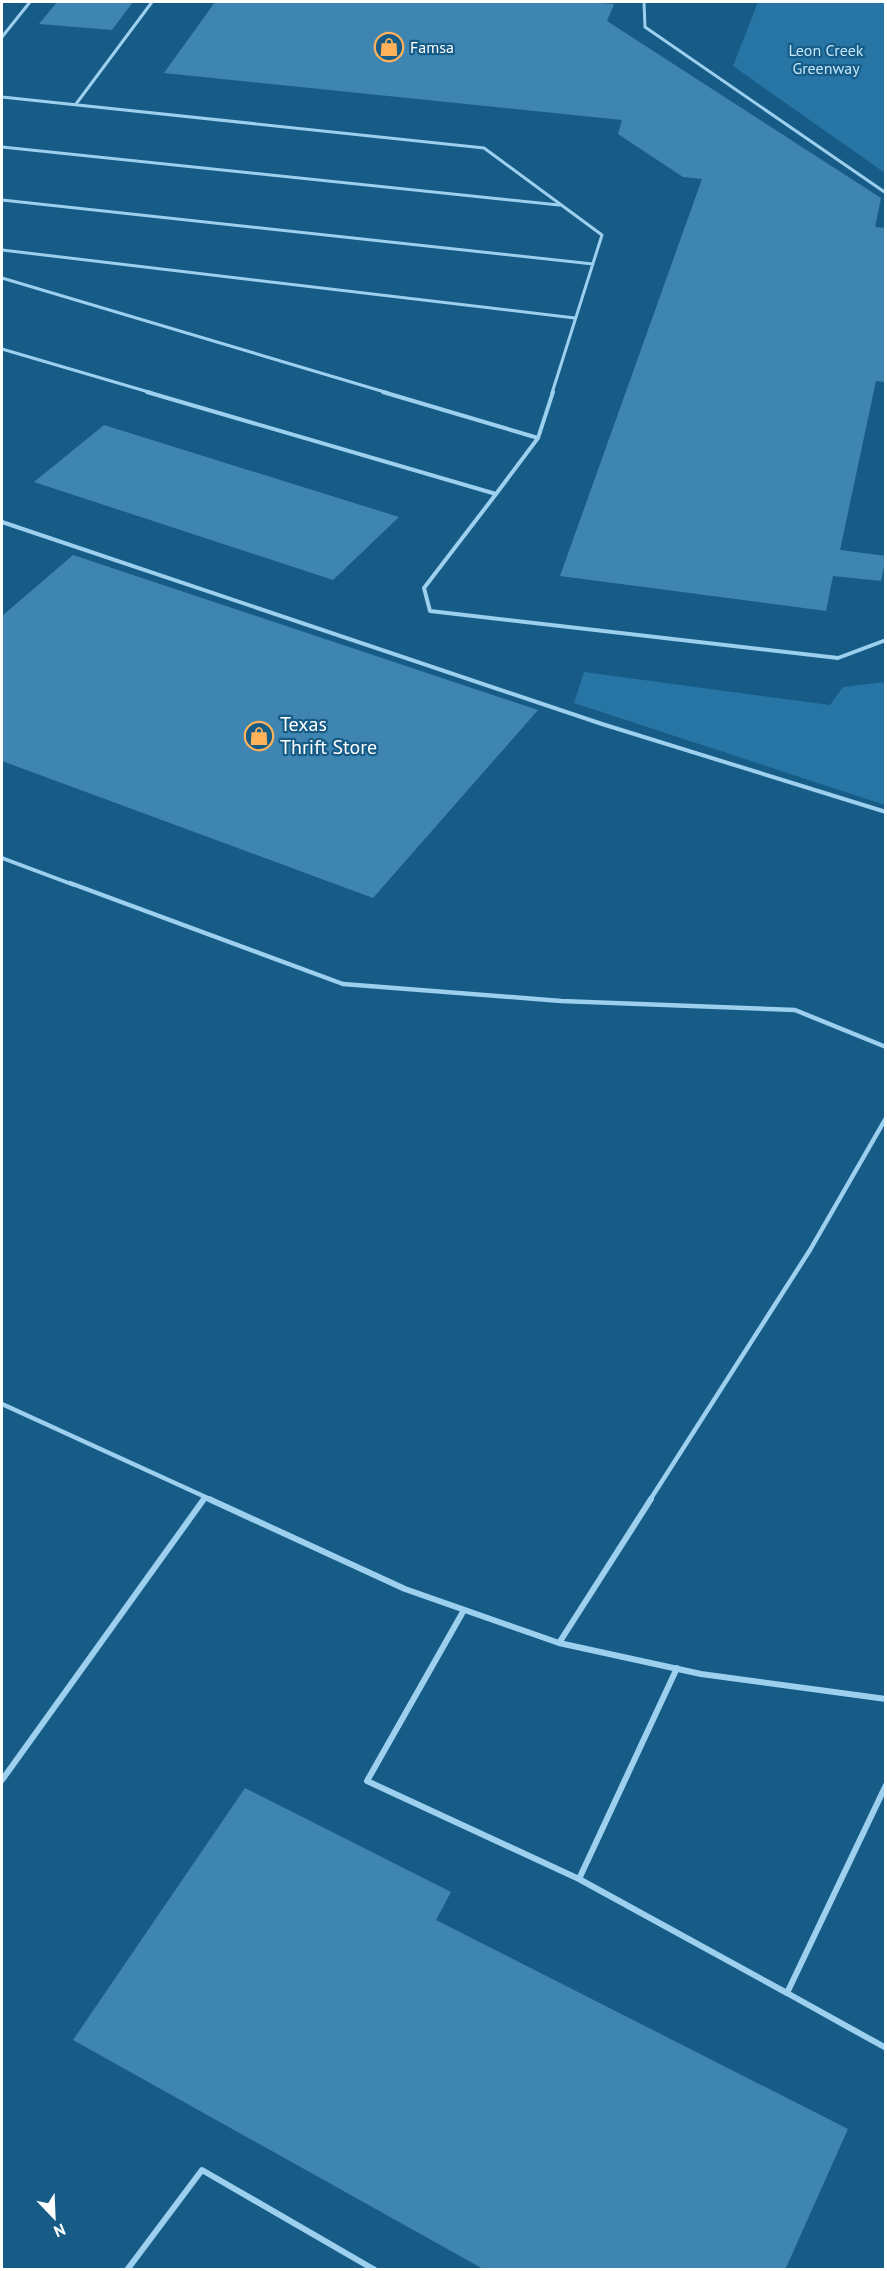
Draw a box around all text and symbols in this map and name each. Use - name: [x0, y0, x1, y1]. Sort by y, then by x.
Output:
- shop icon: Famsa: [373, 31, 405, 63]
- place label: Famsa: [410, 37, 454, 57]
- park label: Leon Creek Greenway: [789, 40, 864, 78]
- place label: Texas Thrift Store: [280, 711, 377, 760]
- shop icon: Texas Thrift Store: [243, 720, 275, 752]
- north arrow: [24, 2187, 84, 2247]
- text: N: [51, 2220, 69, 2242]

